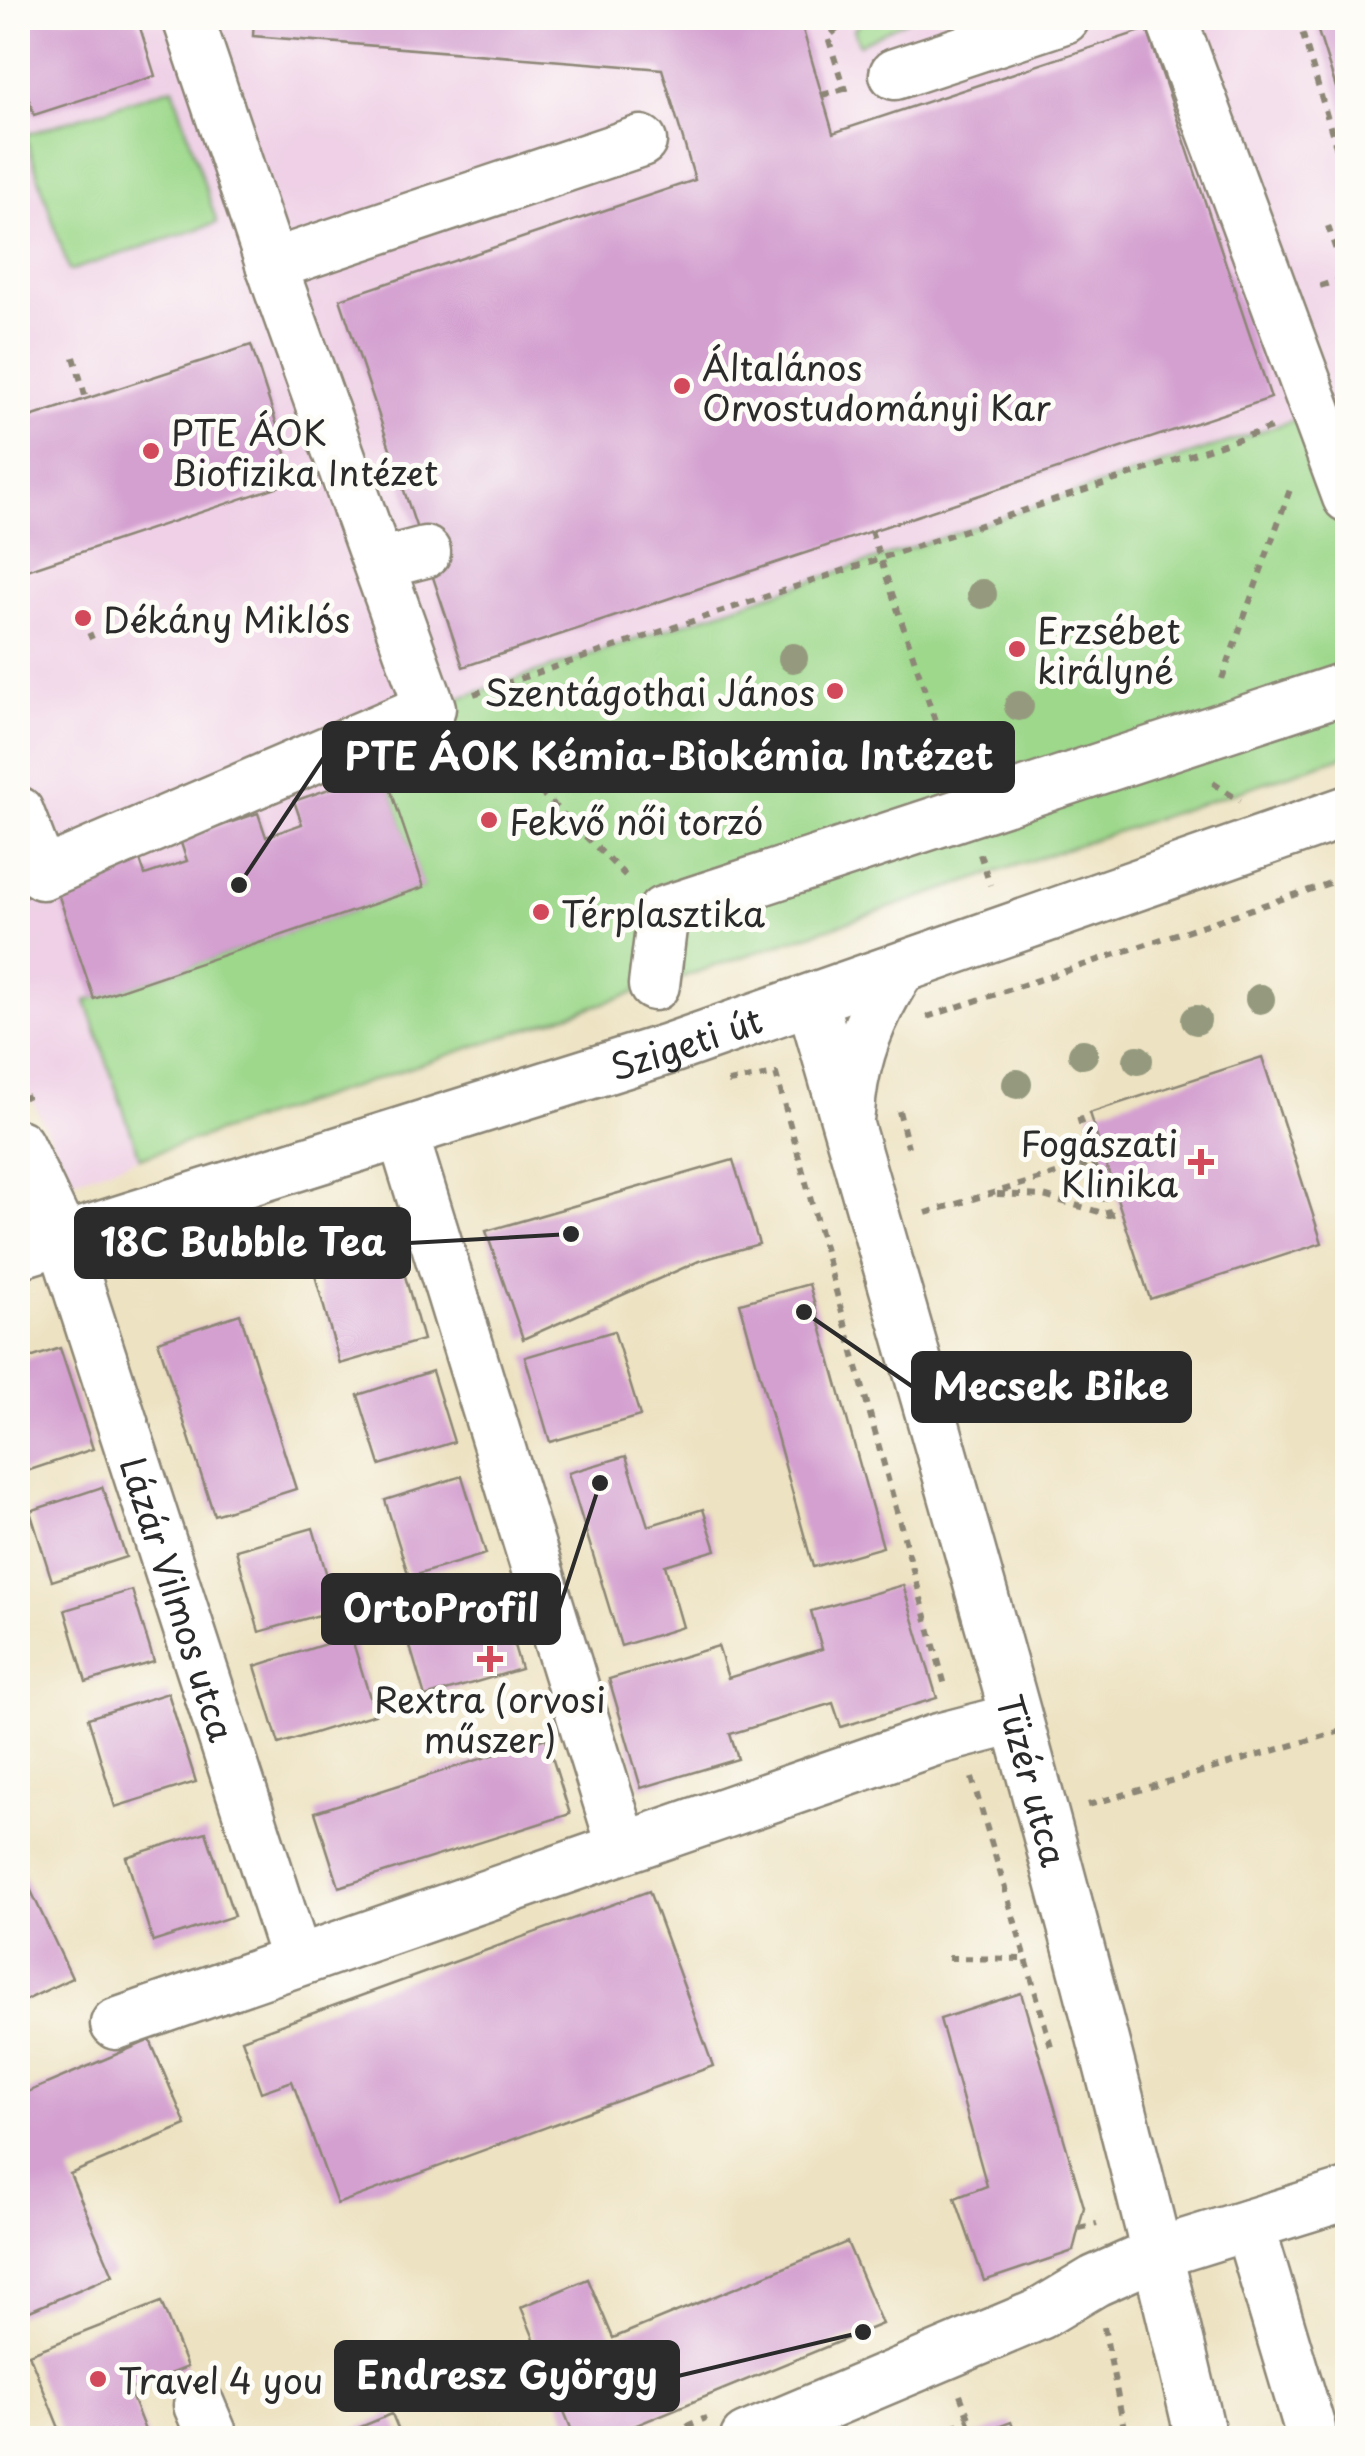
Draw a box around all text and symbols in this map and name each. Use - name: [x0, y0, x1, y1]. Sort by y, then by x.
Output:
- place label: Általános Orvostudományi Kar: [702, 340, 1051, 433]
- marker: Általános Orvostudományi Kar: [671, 375, 693, 397]
- place label: PTE ÁOK Biofizika Intézet: [171, 405, 438, 498]
- marker: PTE ÁOK Biofizika Intézet: [140, 440, 162, 462]
- place label: Dékány Miklós: [103, 592, 350, 645]
- place label: Erzsébet királyné: [1037, 603, 1181, 696]
- marker: Dékány Miklós: [72, 607, 94, 629]
- marker: Erzsébet királyné: [1006, 638, 1028, 660]
- place label: Szentágothai János: [484, 665, 815, 718]
- marker: Szentágothai János: [824, 680, 846, 702]
- callout: PTE ÁOK Kémia-Biokémia Intézet: [324, 723, 1013, 791]
- text: PTE ÁOK Kémia-Biokémia Intézet: [345, 726, 993, 783]
- place label: Fekvő női torzó: [509, 794, 763, 847]
- marker: Fekvő női torzó: [478, 809, 500, 831]
- place label: Térplasztika: [561, 886, 765, 939]
- marker: Térplasztika: [530, 901, 552, 923]
- street label: Szigeti út: [603, 992, 769, 1092]
- place label: Fogászati Klinika: [1020, 1116, 1178, 1209]
- marker: Fogászati Klinika: [1188, 1149, 1214, 1175]
- callout: 18C Bubble Tea: [76, 1209, 409, 1277]
- text: 18C Bubble Tea: [100, 1212, 386, 1269]
- callout: Mecsek Bike: [913, 1353, 1190, 1421]
- text: Mecsek Bike: [933, 1356, 1169, 1413]
- street label: Lázár Vilmos utca: [108, 1449, 250, 1748]
- callout: OrtoProfil: [323, 1575, 559, 1643]
- text: OrtoProfil: [343, 1578, 539, 1635]
- marker: Rextra (orvosi műszer): [477, 1646, 503, 1672]
- place label: Rextra (orvosi műszer): [374, 1672, 606, 1765]
- street label: Tüzér utca: [985, 1688, 1082, 1872]
- callout: Endresz György: [336, 2342, 678, 2410]
- text: Endresz György: [356, 2345, 658, 2402]
- place label: Travel 4 you: [118, 2353, 323, 2406]
- marker: Travel 4 you: [87, 2368, 109, 2390]

